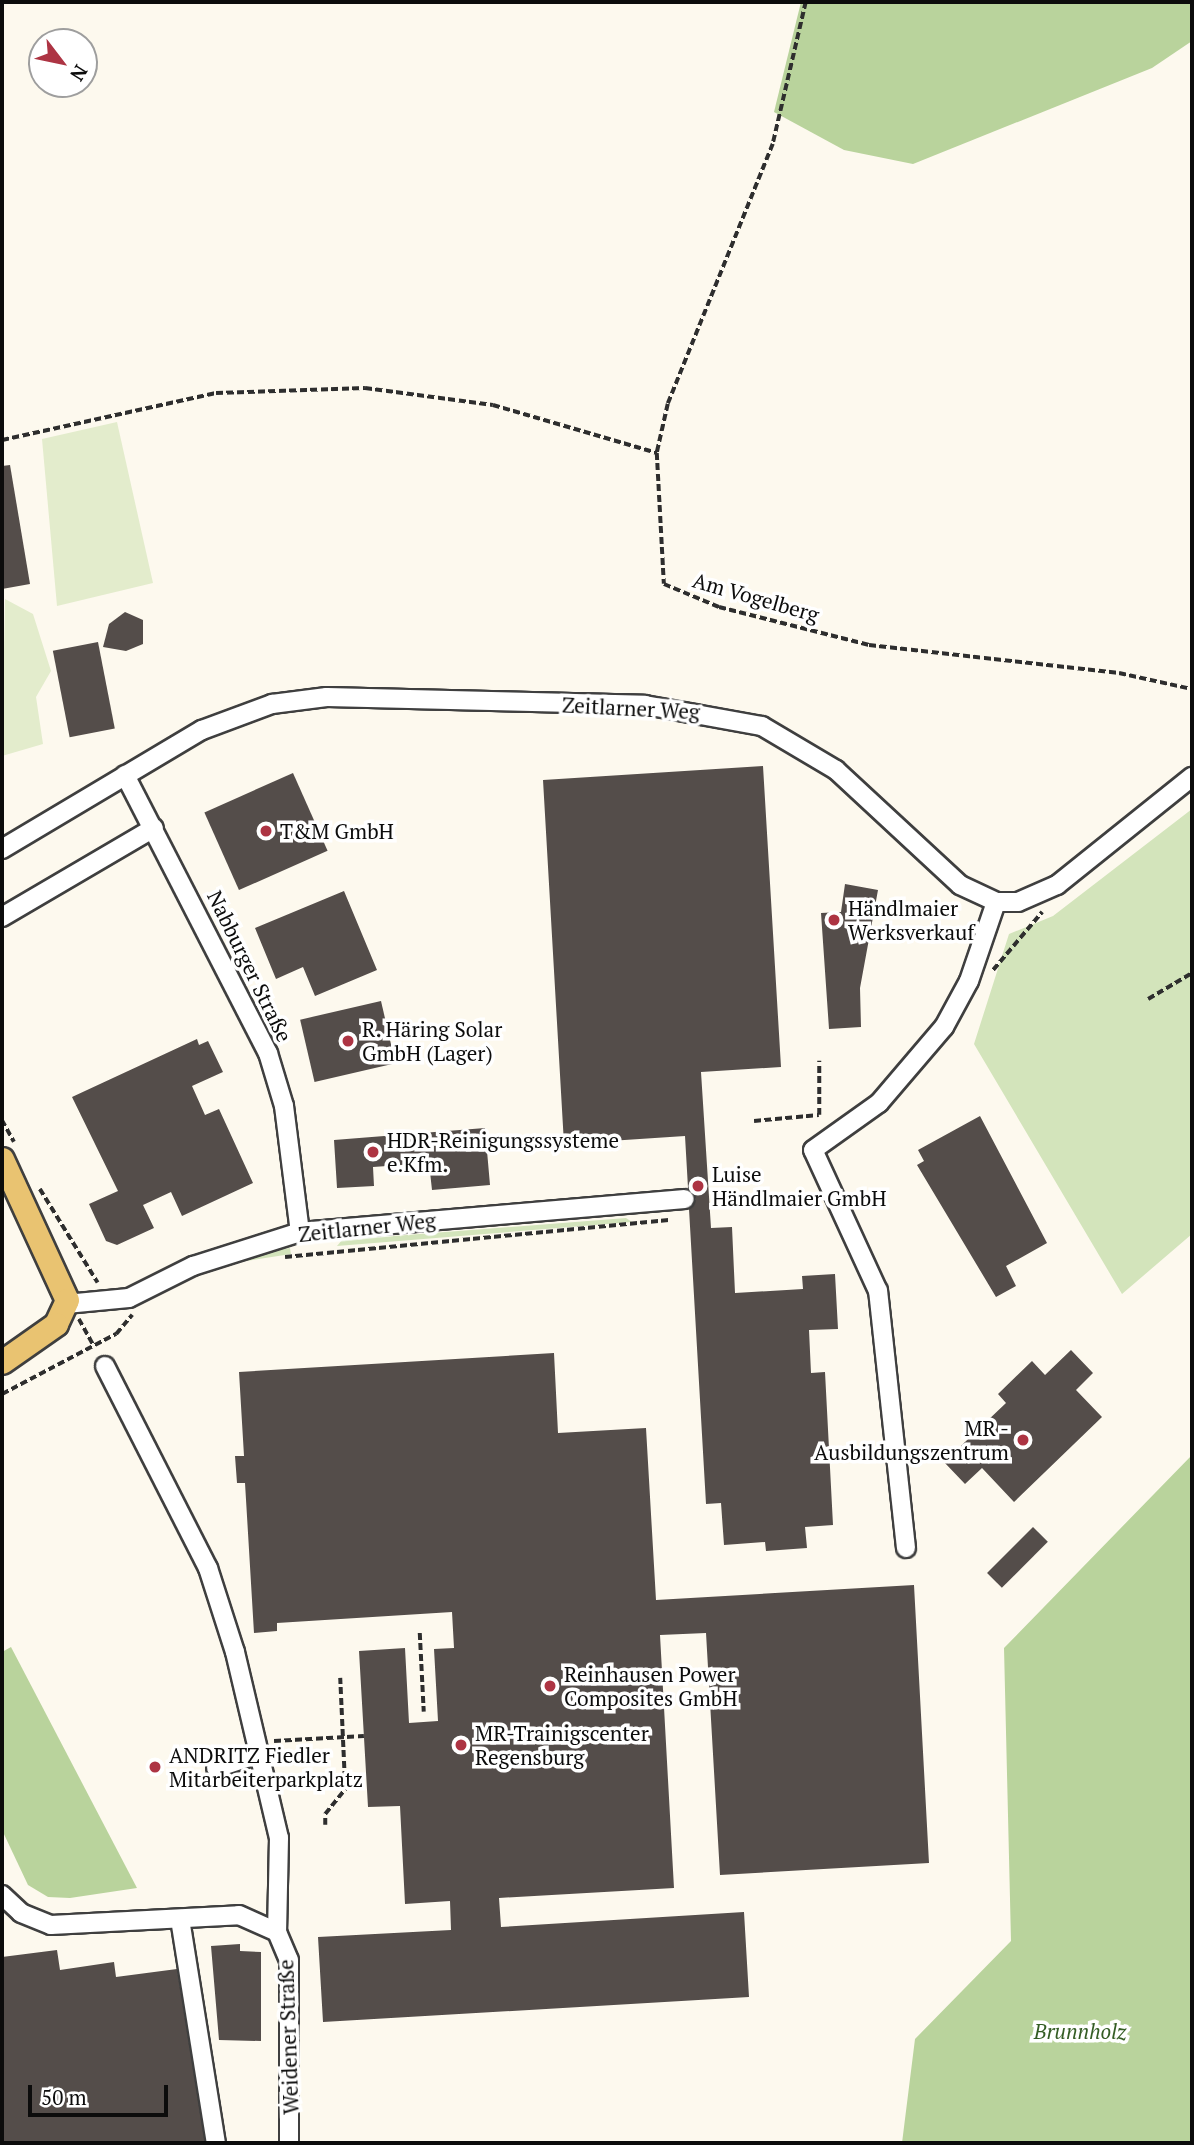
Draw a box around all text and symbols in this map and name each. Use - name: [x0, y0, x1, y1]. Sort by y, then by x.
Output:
- north arrow: [28, 28, 98, 98]
- text: N: [65, 61, 94, 86]
- street label: Am Vogelberg: [690, 567, 822, 627]
- street label: Zeitlarner Weg: [561, 692, 701, 724]
- place label: T&M GmbH: [280, 818, 394, 844]
- marker: T&M GmbH: [258, 823, 274, 839]
- street label: Nabburger Straße: [202, 886, 298, 1046]
- place label: Händlmaier Werksverkauf: [848, 895, 974, 945]
- marker: Händlmaier Werksverkauf: [826, 912, 842, 928]
- place label: R. Häring Solar GmbH (Lager): [362, 1016, 503, 1066]
- marker: R. Häring Solar GmbH (Lager): [340, 1033, 356, 1049]
- place label: HDR-Reinigungssysteme e.Kfm.: [387, 1127, 619, 1177]
- marker: HDR-Reinigungssysteme e.Kfm.: [365, 1144, 381, 1160]
- place label: Luise Händlmaier GmbH: [712, 1161, 886, 1211]
- marker: Luise Händlmaier GmbH: [690, 1178, 706, 1194]
- street label: Zeitlarner Weg: [297, 1207, 437, 1247]
- place label: MR - Ausbildungszentrum: [814, 1415, 1009, 1465]
- marker: MR - Ausbildungszentrum: [1015, 1432, 1031, 1448]
- place label: Reinhausen Power Composites GmbH: [564, 1661, 738, 1711]
- marker: Reinhausen Power Composites GmbH: [542, 1678, 558, 1694]
- place label: MR-Trainigscenter Regensburg: [475, 1720, 649, 1770]
- marker: MR-Trainigscenter Regensburg: [453, 1737, 469, 1753]
- place label: ANDRITZ Fiedler Mitarbeiterparkplatz: [169, 1742, 363, 1792]
- marker: ANDRITZ Fiedler Mitarbeiterparkplatz: [147, 1759, 163, 1775]
- street label: Weidener Straße: [273, 1959, 303, 2115]
- park label: Brunnholz: [1034, 2018, 1126, 2044]
- scale bar: [32, 2072, 172, 2116]
- text: 50 m: [41, 2083, 87, 2111]

